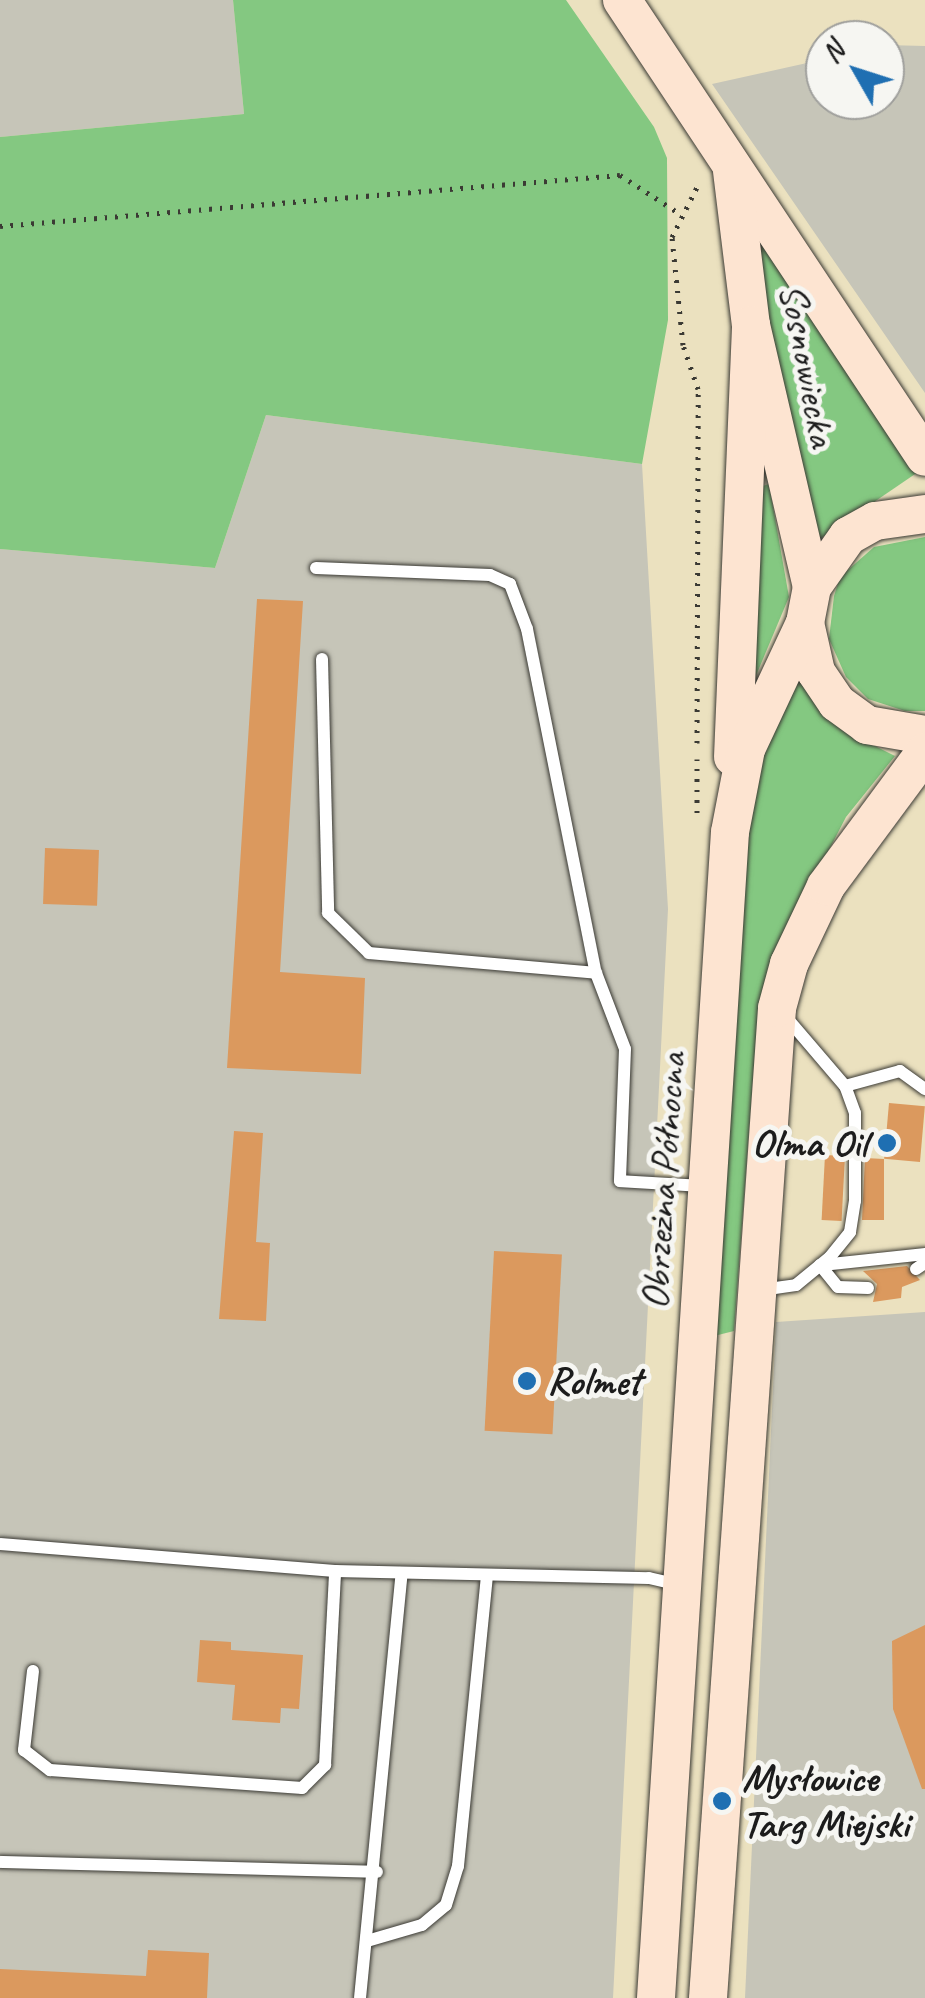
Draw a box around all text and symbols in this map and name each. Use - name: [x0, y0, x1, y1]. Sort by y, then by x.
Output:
- north arrow: [805, 20, 905, 120]
- text: N: [814, 34, 852, 70]
- street label: Sosnowiecka: [769, 279, 847, 451]
- street label: Obrzeżna Północna: [630, 1051, 696, 1311]
- place label: Olma Oil: [751, 1119, 867, 1167]
- marker: Olma Oil: [876, 1132, 898, 1154]
- place label: Rolmet: [547, 1357, 641, 1405]
- marker: Rolmet: [516, 1370, 538, 1392]
- place label: Mysłowice Targ Miejski: [742, 1754, 909, 1848]
- marker: Mysłowice Targ Miejski: [711, 1790, 733, 1812]

